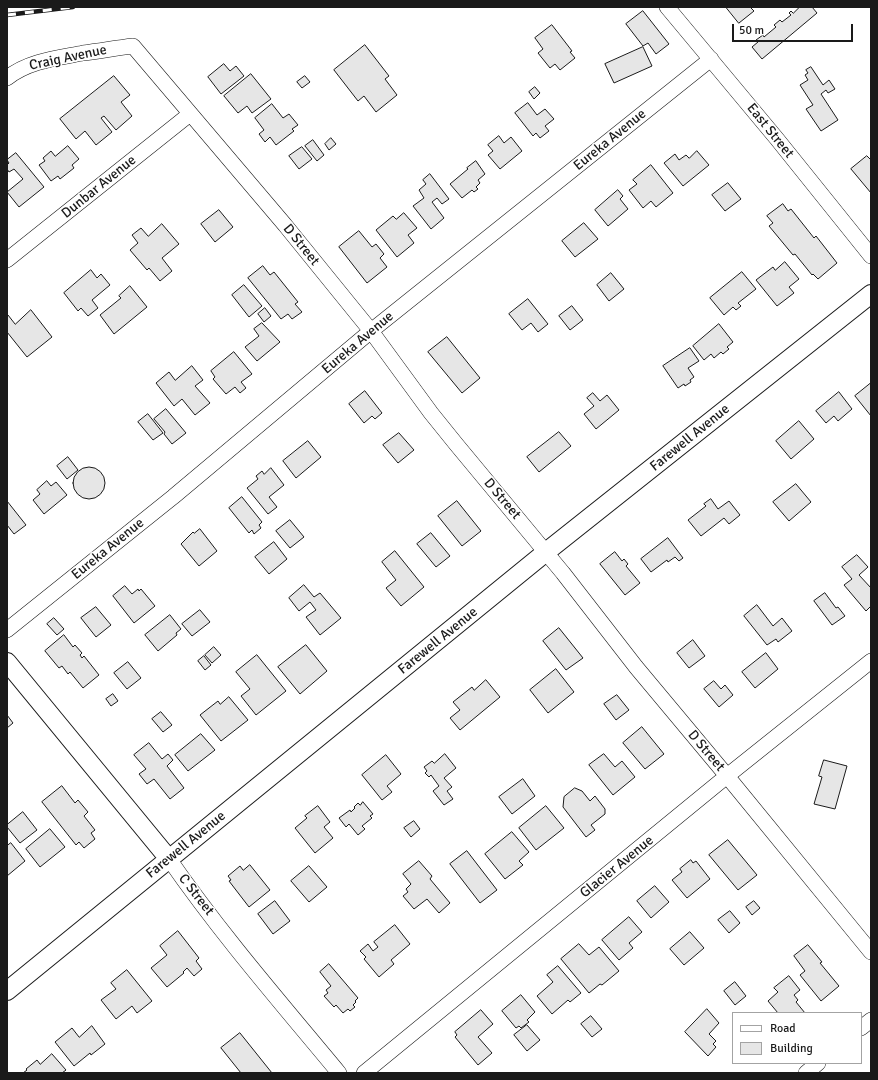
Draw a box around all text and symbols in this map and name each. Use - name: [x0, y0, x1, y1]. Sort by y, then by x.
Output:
- scale bar: [734, 16, 855, 42]
- text: 50 m: [739, 23, 764, 38]
- street label: Craig Avenue: [28, 42, 108, 74]
- street label: East Street: [743, 100, 797, 162]
- street label: Eureka Avenue: [570, 106, 650, 174]
- street label: Dunbar Avenue: [58, 152, 140, 222]
- street label: D Street: [279, 221, 323, 269]
- street label: Eureka Avenue: [319, 308, 397, 378]
- street label: Farewell Avenue: [647, 401, 733, 475]
- street label: D Street: [480, 475, 524, 523]
- street label: Eureka Avenue: [68, 515, 148, 583]
- street label: Farewell Avenue: [395, 604, 481, 678]
- street label: D Street: [684, 727, 728, 775]
- street label: Farewell Avenue: [143, 808, 229, 882]
- street label: Glacier Avenue: [577, 832, 657, 902]
- street label: C Street: [175, 871, 217, 919]
- legend: [732, 1012, 862, 1064]
- text: Road: [770, 1021, 796, 1036]
- text: Building: [770, 1041, 813, 1056]

